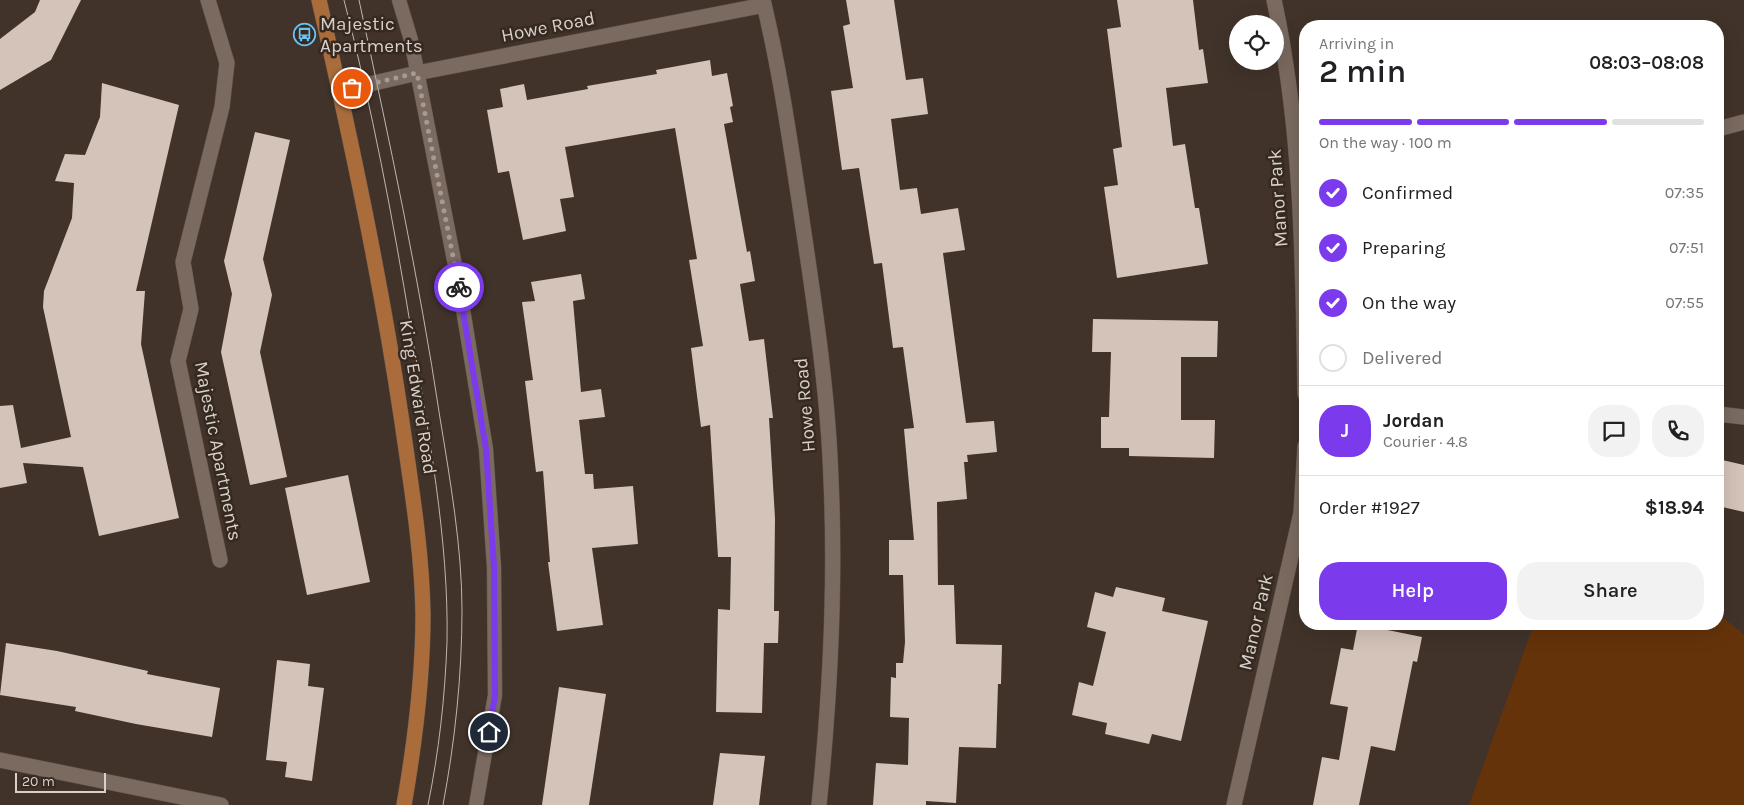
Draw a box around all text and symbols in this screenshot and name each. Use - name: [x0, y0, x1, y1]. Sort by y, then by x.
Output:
- street label: Howe Road: [499, 7, 597, 47]
- place label: Majestic Apartments: [320, 13, 423, 57]
- map controls: [1229, 15, 1284, 70]
- button: locate: [1229, 15, 1284, 70]
- bus stop icon: Majestic Apartments: [292, 23, 316, 47]
- text: Arriving in: [1319, 34, 1394, 53]
- text: 08:03–08:08: [1589, 52, 1704, 74]
- text: 2 min: [1319, 53, 1406, 90]
- pin: [331, 67, 373, 109]
- icon: bag: [338, 74, 366, 102]
- text: On the way · 100 m: [1319, 133, 1452, 152]
- street label: Manor Park: [1264, 148, 1292, 248]
- icon: check: [1319, 179, 1347, 207]
- text: Confirmed: [1362, 182, 1453, 204]
- text: 07:35: [1665, 183, 1704, 202]
- icon: check: [1319, 234, 1347, 262]
- text: Preparing: [1362, 237, 1445, 259]
- text: 07:51: [1669, 238, 1704, 257]
- courier: [434, 262, 484, 312]
- icon: bike: [445, 273, 473, 301]
- icon: check: [1319, 289, 1347, 317]
- text: On the way: [1362, 292, 1456, 314]
- text: 07:55: [1665, 293, 1704, 312]
- street label: King Edward Road: [395, 318, 441, 476]
- text: Delivered: [1362, 347, 1442, 369]
- street label: Howe Road: [790, 357, 820, 453]
- street label: Majestic Apartments: [190, 360, 246, 542]
- button: chat: [1588, 405, 1640, 457]
- button: phone: [1652, 405, 1704, 457]
- text: Jordan: [1383, 410, 1444, 432]
- text: J: [1341, 420, 1349, 442]
- text: Courier · 4.8: [1383, 432, 1468, 451]
- text: Order #1927: [1319, 497, 1420, 519]
- text: $18.94: [1645, 497, 1704, 519]
- button: Help: [1319, 562, 1507, 620]
- button: Share: [1517, 562, 1704, 620]
- street label: Manor Park: [1234, 571, 1278, 672]
- pin: [468, 711, 510, 753]
- icon: home: [475, 718, 503, 746]
- scale bar: [15, 770, 106, 793]
- text: 20 m: [22, 773, 55, 790]

